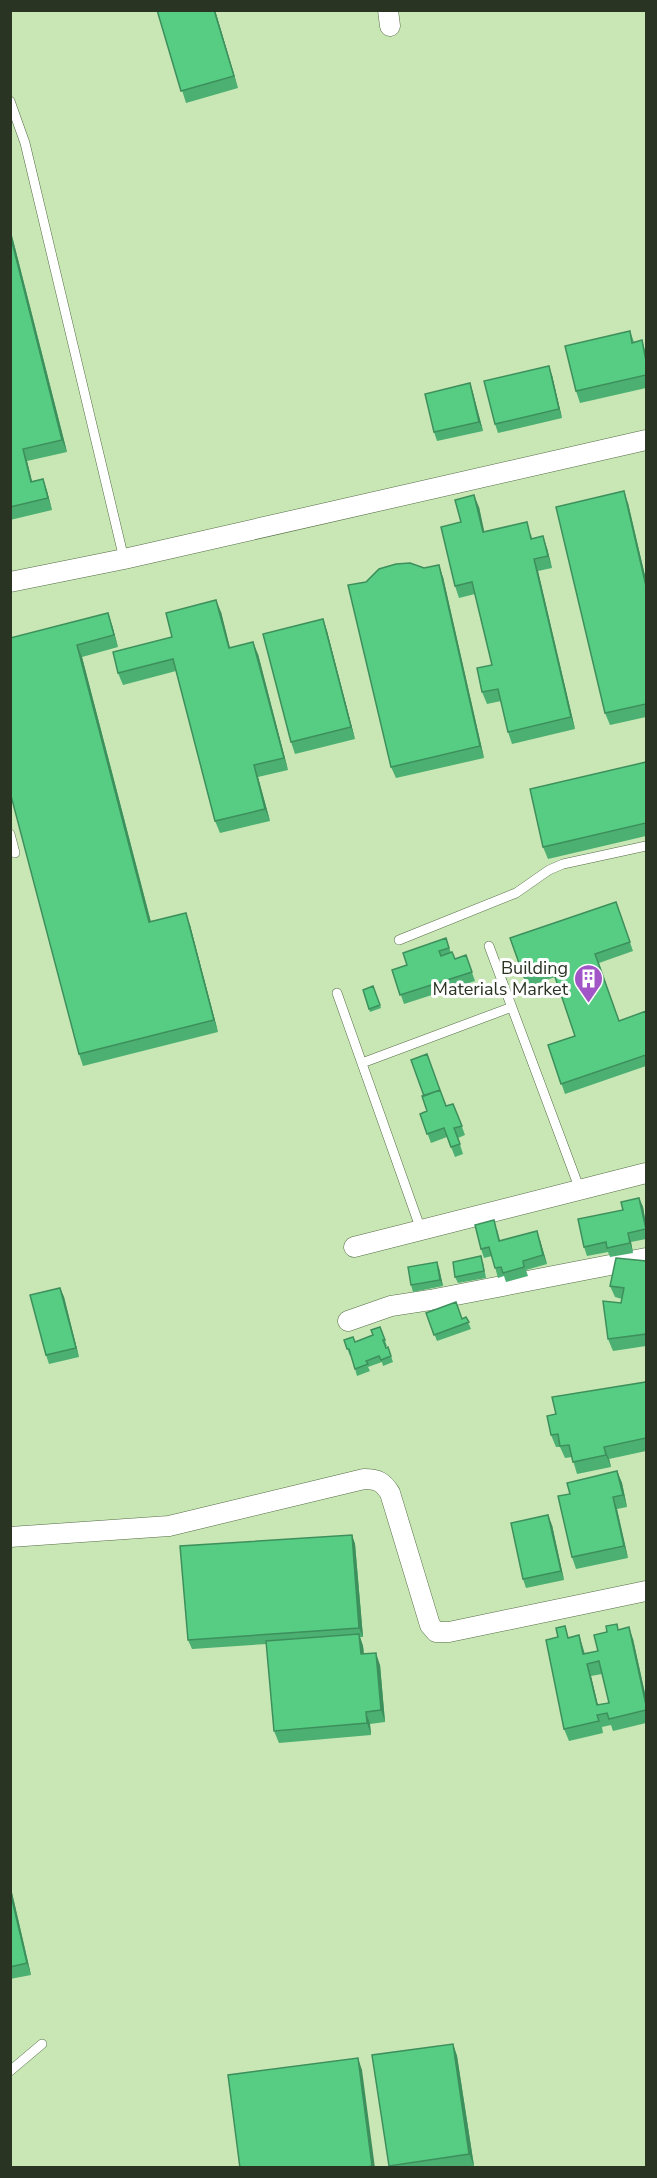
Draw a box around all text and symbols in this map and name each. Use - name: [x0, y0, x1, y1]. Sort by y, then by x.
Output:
- place label: Building Materials Market: [433, 956, 569, 1001]
- building icon: Building Materials Market: [573, 962, 605, 1004]

